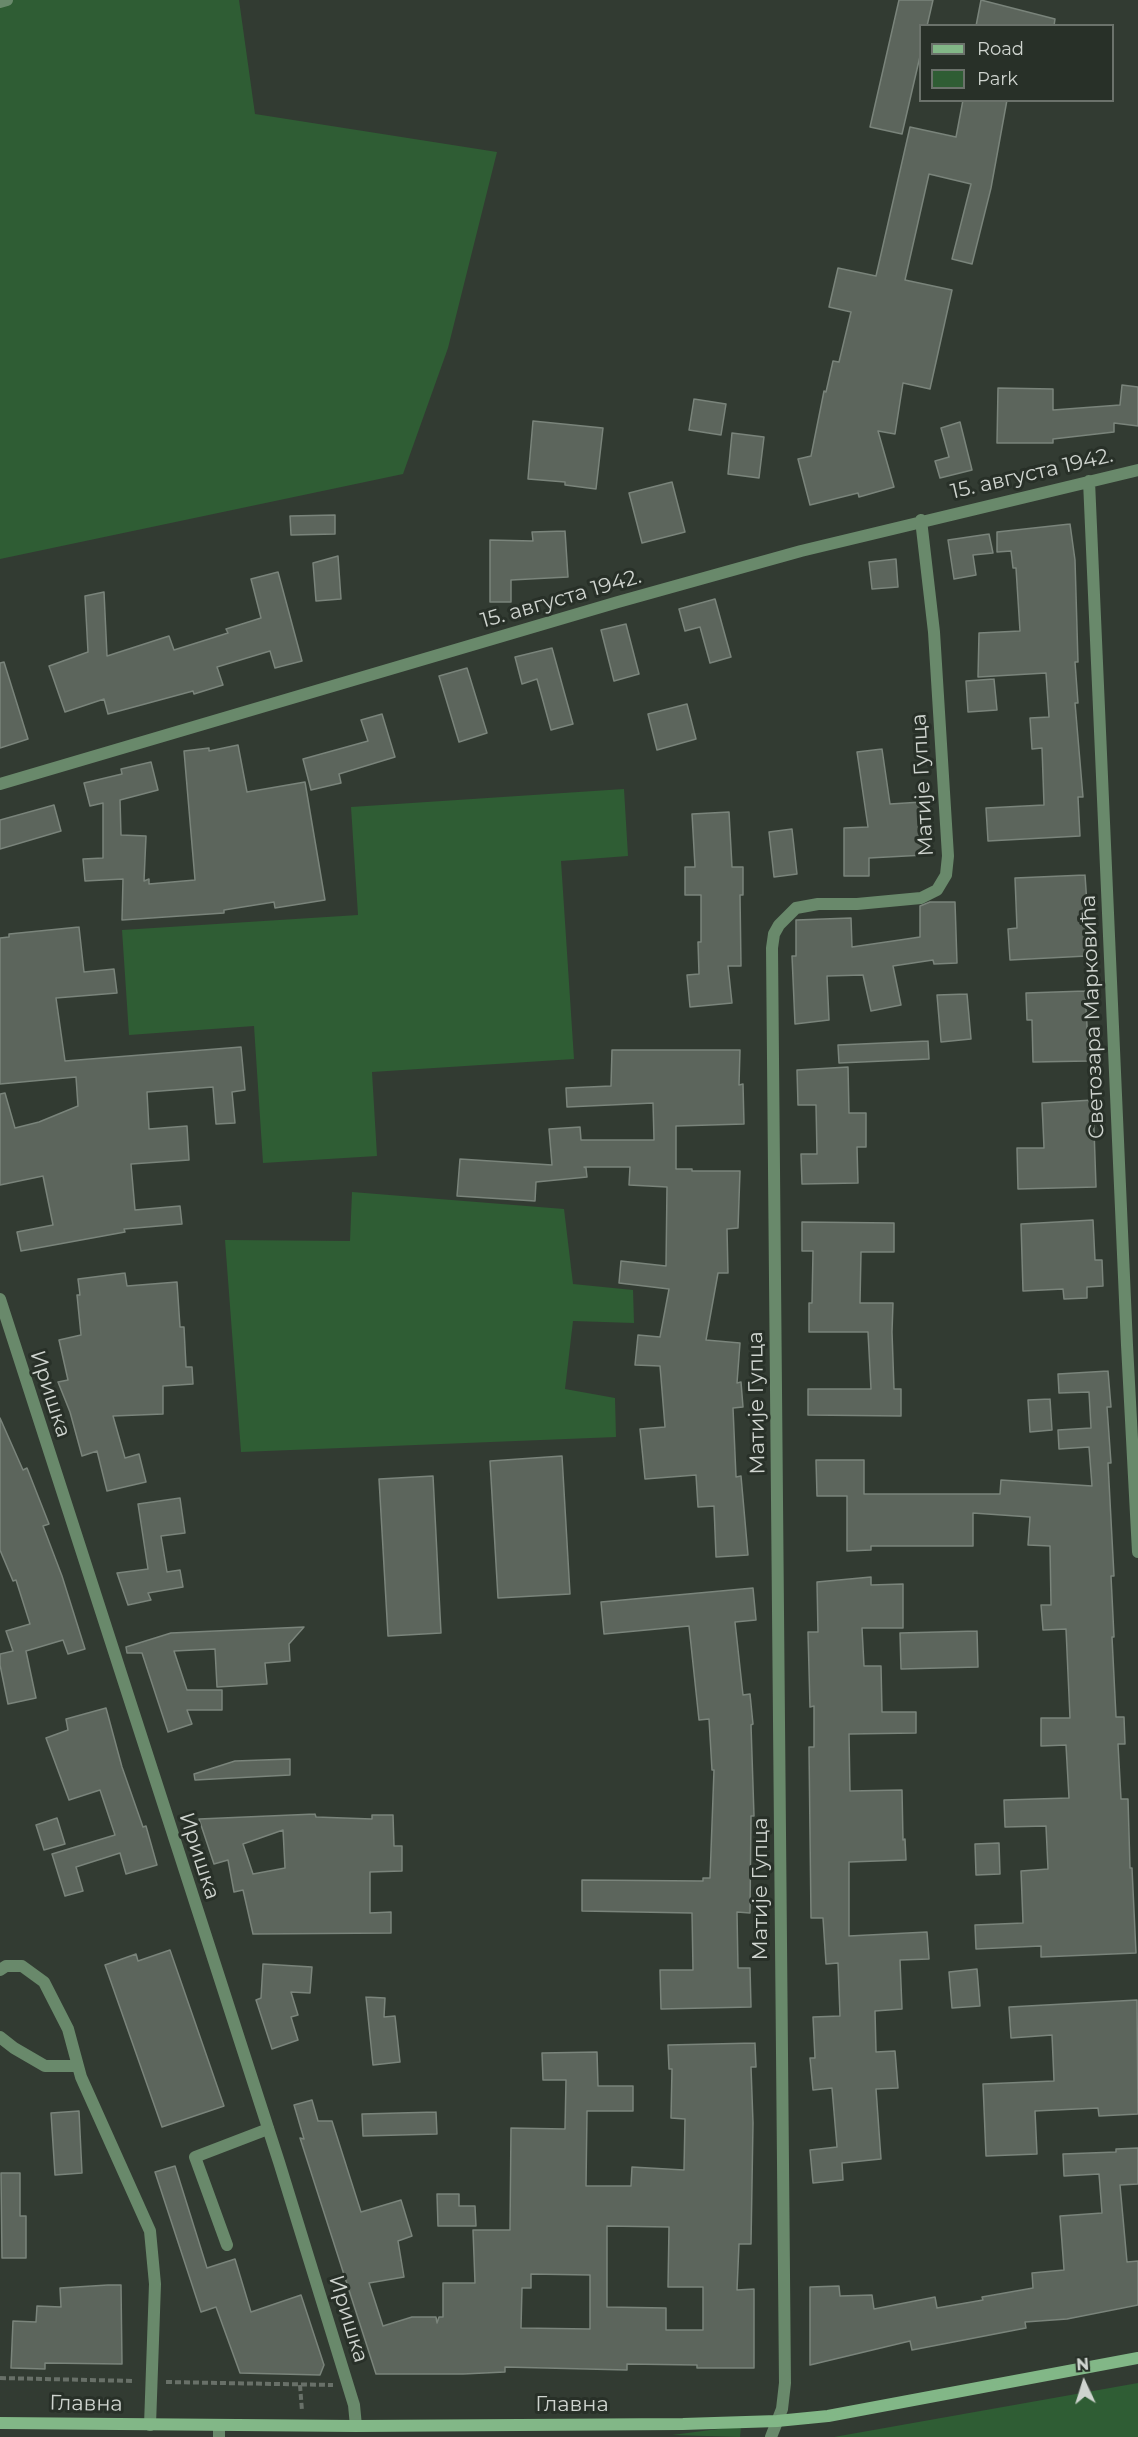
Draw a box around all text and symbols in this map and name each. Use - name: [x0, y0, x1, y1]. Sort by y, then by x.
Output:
- legend: [919, 24, 1114, 102]
- text: Road: [977, 38, 1024, 60]
- text: Park: [977, 68, 1018, 90]
- street label: 15. августа 1942.: [948, 443, 1116, 505]
- street label: 15. августа 1942.: [478, 564, 644, 634]
- street label: Матије Гупца: [907, 713, 939, 857]
- street label: Светозара Марковића: [1076, 895, 1110, 1139]
- street label: Матије Гупца: [743, 1331, 771, 1475]
- street label: Иришка: [24, 1347, 76, 1441]
- street label: Иришка: [173, 1809, 225, 1903]
- street label: Матије Гупца: [748, 1817, 774, 1961]
- street label: Иришка: [323, 2272, 373, 2366]
- north arrow: [1054, 2353, 1114, 2413]
- text: N: [1076, 2355, 1090, 2374]
- street label: Главна: [49, 2391, 123, 2417]
- street label: Главна: [535, 2392, 609, 2418]

